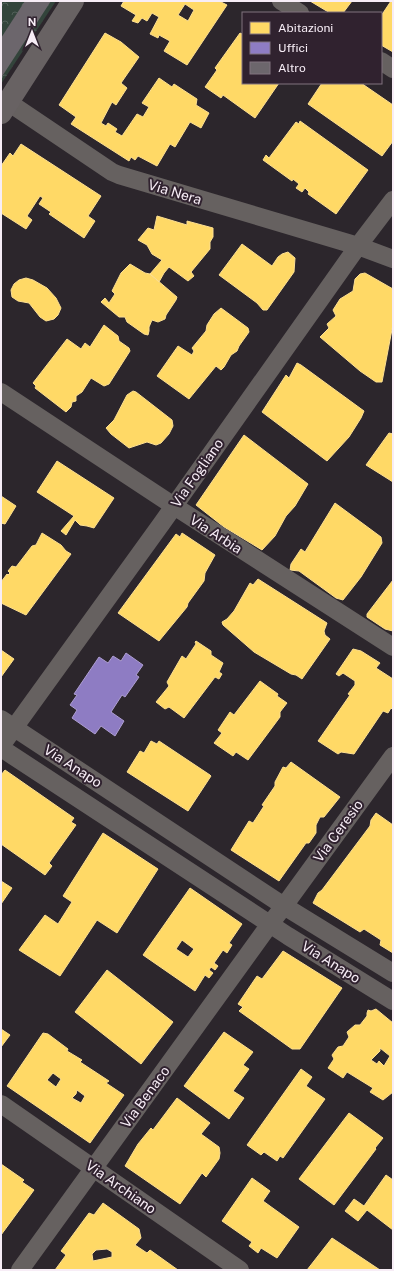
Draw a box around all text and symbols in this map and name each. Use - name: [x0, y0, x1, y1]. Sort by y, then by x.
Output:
- north arrow: [12, 12, 52, 52]
- legend: [242, 12, 382, 84]
- text: N: [28, 16, 36, 28]
- text: Abitazioni: [278, 21, 333, 35]
- text: Uffici: [278, 41, 308, 55]
- text: Altro: [278, 61, 306, 75]
- street label: Via Nera: [146, 176, 204, 208]
- street label: Via Fogliano: [167, 436, 227, 510]
- street label: Via Arbia: [187, 511, 245, 557]
- street label: Via Anapo: [41, 741, 105, 791]
- street label: Via Ceresio: [310, 797, 366, 865]
- street label: Via Anapo: [299, 938, 363, 986]
- street label: Via Benaco: [117, 1063, 173, 1131]
- street label: Via Archiano: [83, 1157, 159, 1217]

